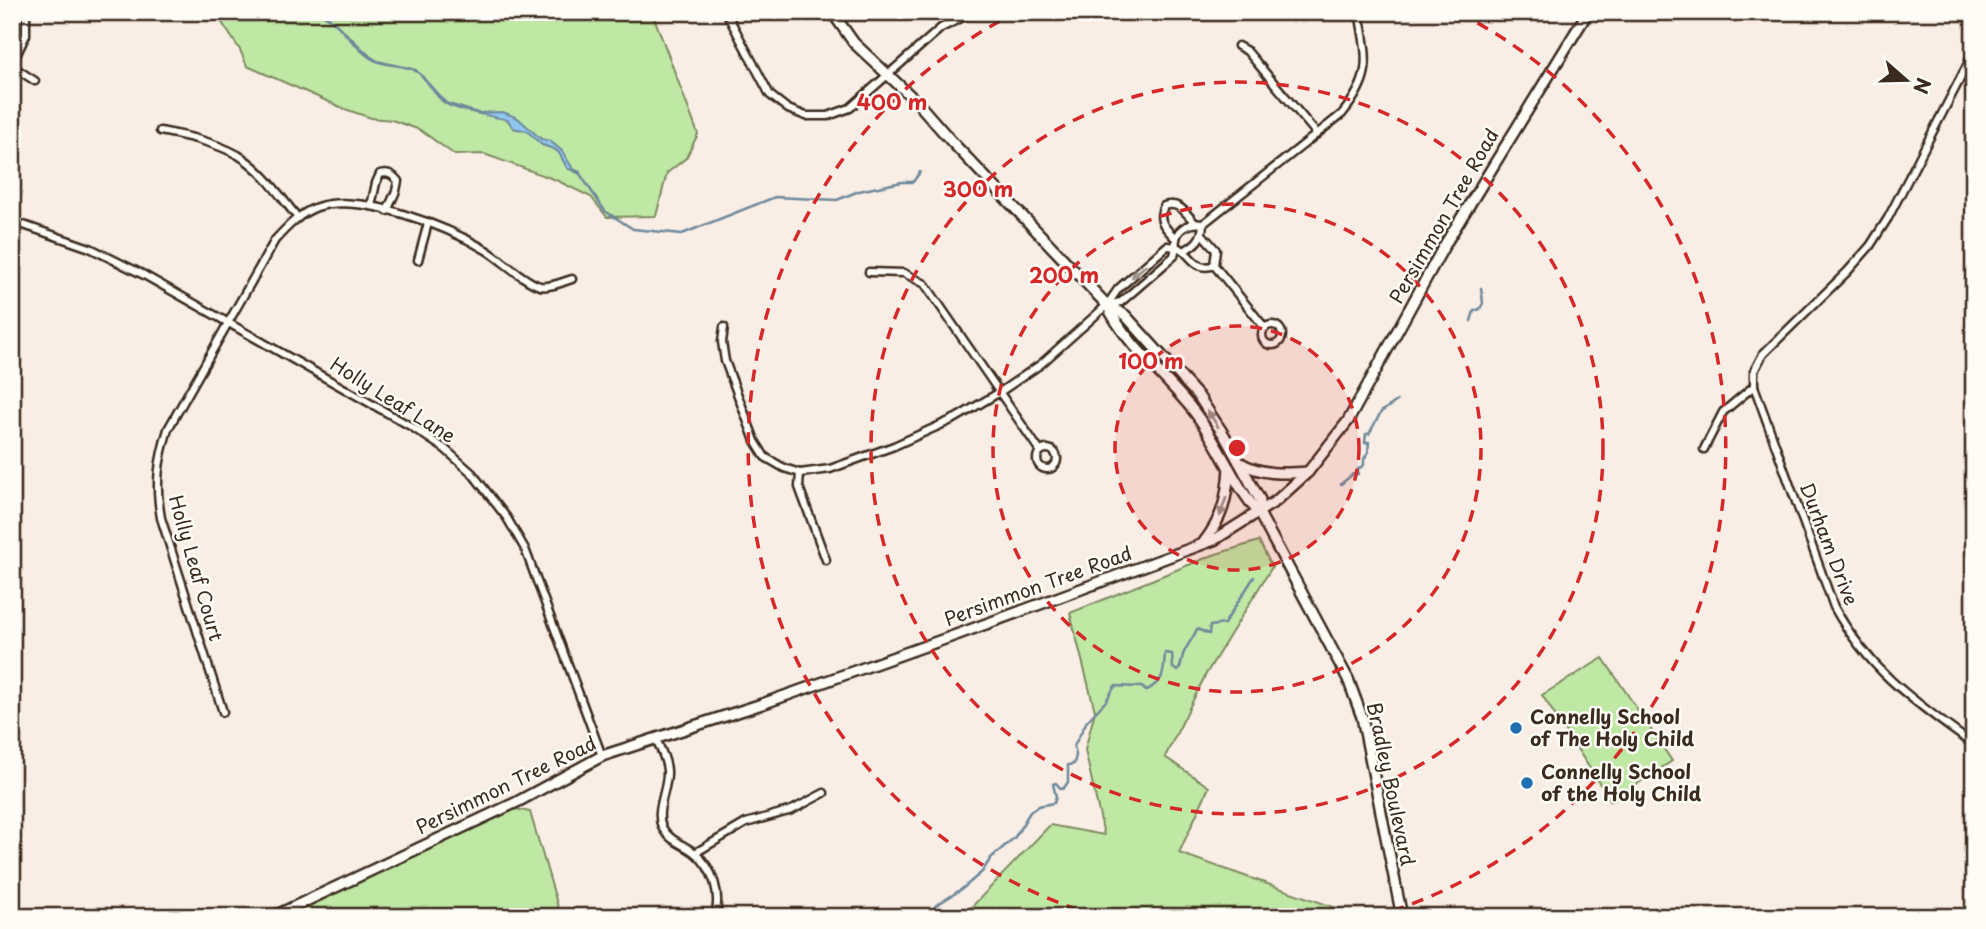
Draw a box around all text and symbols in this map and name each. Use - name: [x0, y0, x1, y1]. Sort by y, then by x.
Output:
- north arrow: [1870, 46, 1940, 116]
- text: N: [1907, 74, 1939, 98]
- text: 400 m: [857, 85, 927, 117]
- street label: Persimmon Tree Road: [1382, 123, 1505, 308]
- text: 300 m: [943, 172, 1013, 204]
- text: 200 m: [1029, 258, 1099, 290]
- one-way arrow: [1130, 263, 1148, 279]
- text: 100 m: [1118, 344, 1184, 376]
- street label: Holly Leaf Lane: [325, 349, 462, 449]
- one-way arrow: [1207, 410, 1220, 429]
- centre of rings: [1225, 436, 1249, 460]
- street label: Durham Drive: [1794, 478, 1866, 609]
- street label: Holly Leaf Court: [163, 491, 231, 644]
- one-way arrow: [1217, 497, 1228, 518]
- street label: Persimmon Tree Road: [940, 538, 1135, 632]
- street label: Bradley Boulevard: [1361, 699, 1423, 868]
- place label: Connelly School of The Holy Child: [1530, 702, 1694, 752]
- marker: Connelly School of The Holy Child: [1508, 720, 1524, 736]
- street label: Persimmon Tree Road: [411, 728, 601, 840]
- place label: Connelly School of the Holy Child: [1541, 757, 1702, 807]
- marker: Connelly School of the Holy Child: [1519, 775, 1535, 791]

